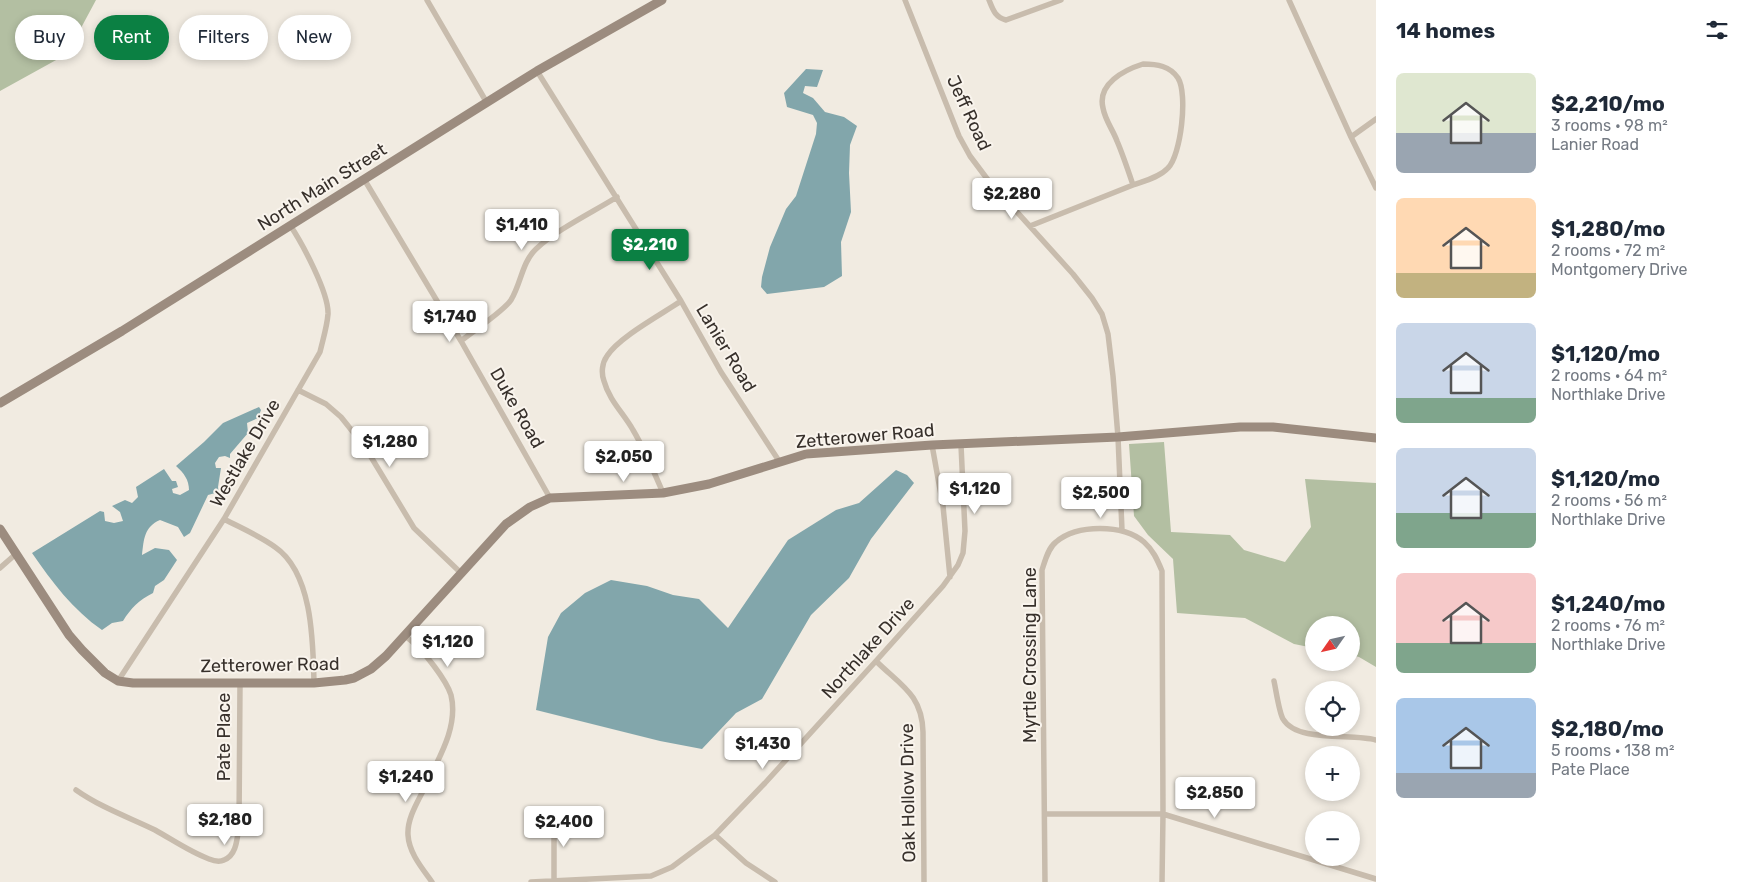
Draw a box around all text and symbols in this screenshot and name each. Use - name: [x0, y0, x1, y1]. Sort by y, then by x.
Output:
- chip: Buy: [15, 15, 84, 60]
- chip: Rent: [94, 15, 169, 60]
- chip: Filters: [179, 15, 268, 60]
- chip: New: [278, 15, 351, 60]
- icon: filters: [1703, 16, 1731, 44]
- text: 14 homes: [1396, 18, 1495, 43]
- street label: Jeff Road: [942, 72, 996, 154]
- text: $2,210/mo: [1551, 91, 1665, 116]
- icon: home: [1436, 93, 1496, 153]
- text: 3 rooms · 98 m²: [1551, 116, 1668, 135]
- text: Lanier Road: [1551, 135, 1639, 154]
- street label: North Main Street: [253, 138, 391, 236]
- pin: $2,280: [971, 178, 1053, 220]
- text: $2,280: [983, 184, 1041, 203]
- pin: $1,410: [481, 208, 563, 251]
- text: $1,410: [496, 215, 548, 234]
- text: $1,280/mo: [1551, 216, 1665, 241]
- icon: home: [1436, 218, 1496, 278]
- pin: $2,210: [609, 228, 691, 271]
- text: $2,210: [623, 235, 677, 254]
- text: 2 rooms · 72 m²: [1551, 241, 1665, 260]
- text: Montgomery Drive: [1551, 260, 1688, 279]
- pin: $1,740: [409, 300, 491, 343]
- street label: Lanier Road: [691, 300, 761, 396]
- text: $1,740: [423, 307, 477, 326]
- text: $1,120/mo: [1551, 341, 1660, 366]
- icon: home: [1436, 343, 1496, 403]
- street label: Duke Road: [485, 364, 549, 452]
- text: 2 rooms · 64 m²: [1551, 366, 1667, 385]
- text: Northlake Drive: [1551, 385, 1665, 404]
- street label: Westlake Drive: [205, 395, 285, 511]
- street label: Zetterower Road: [795, 419, 935, 453]
- pin: $1,280: [349, 426, 431, 468]
- text: $1,280: [362, 432, 418, 451]
- pin: $2,050: [583, 440, 665, 483]
- text: $2,050: [595, 447, 653, 466]
- text: $1,120/mo: [1551, 466, 1660, 491]
- icon: home: [1436, 468, 1496, 528]
- pin: $1,120: [934, 472, 1016, 515]
- pin: $2,500: [1060, 476, 1142, 519]
- text: $1,120: [949, 479, 1001, 498]
- text: $2,500: [1072, 483, 1130, 502]
- text: 2 rooms · 56 m²: [1551, 491, 1667, 510]
- text: Northlake Drive: [1551, 510, 1665, 529]
- street label: Myrtle Crossing Lane: [1019, 567, 1041, 743]
- text: $1,240/mo: [1551, 591, 1665, 616]
- street label: Northlake Drive: [817, 593, 919, 703]
- icon: home: [1436, 593, 1496, 653]
- north arrow: [1305, 616, 1360, 671]
- map controls: [1305, 616, 1360, 866]
- text: 2 rooms · 76 m²: [1551, 616, 1665, 635]
- pin: $1,120: [407, 626, 489, 668]
- text: $1,120: [422, 632, 474, 651]
- text: Northlake Drive: [1551, 635, 1665, 654]
- street label: Zetterower Road: [200, 653, 340, 677]
- button: locate: [1305, 681, 1360, 736]
- street label: Pate Place: [213, 693, 235, 781]
- text: $2,180/mo: [1551, 716, 1664, 741]
- icon: home: [1436, 718, 1496, 778]
- street label: Oak Hollow Drive: [896, 723, 920, 863]
- pin: $1,430: [722, 728, 804, 770]
- text: $1,430: [735, 734, 791, 753]
- text: 5 rooms · 138 m²: [1551, 741, 1674, 760]
- button: +: [1305, 746, 1360, 801]
- pin: $1,240: [365, 760, 447, 803]
- text: Pate Place: [1551, 760, 1630, 779]
- text: $1,240: [378, 767, 434, 786]
- pin: $2,850: [1174, 776, 1256, 819]
- text: $2,850: [1186, 783, 1244, 802]
- pin: $2,180: [184, 804, 266, 846]
- pin: $2,400: [523, 806, 605, 848]
- text: $2,180: [198, 810, 252, 829]
- button: −: [1305, 811, 1360, 866]
- text: $2,400: [535, 812, 593, 831]

